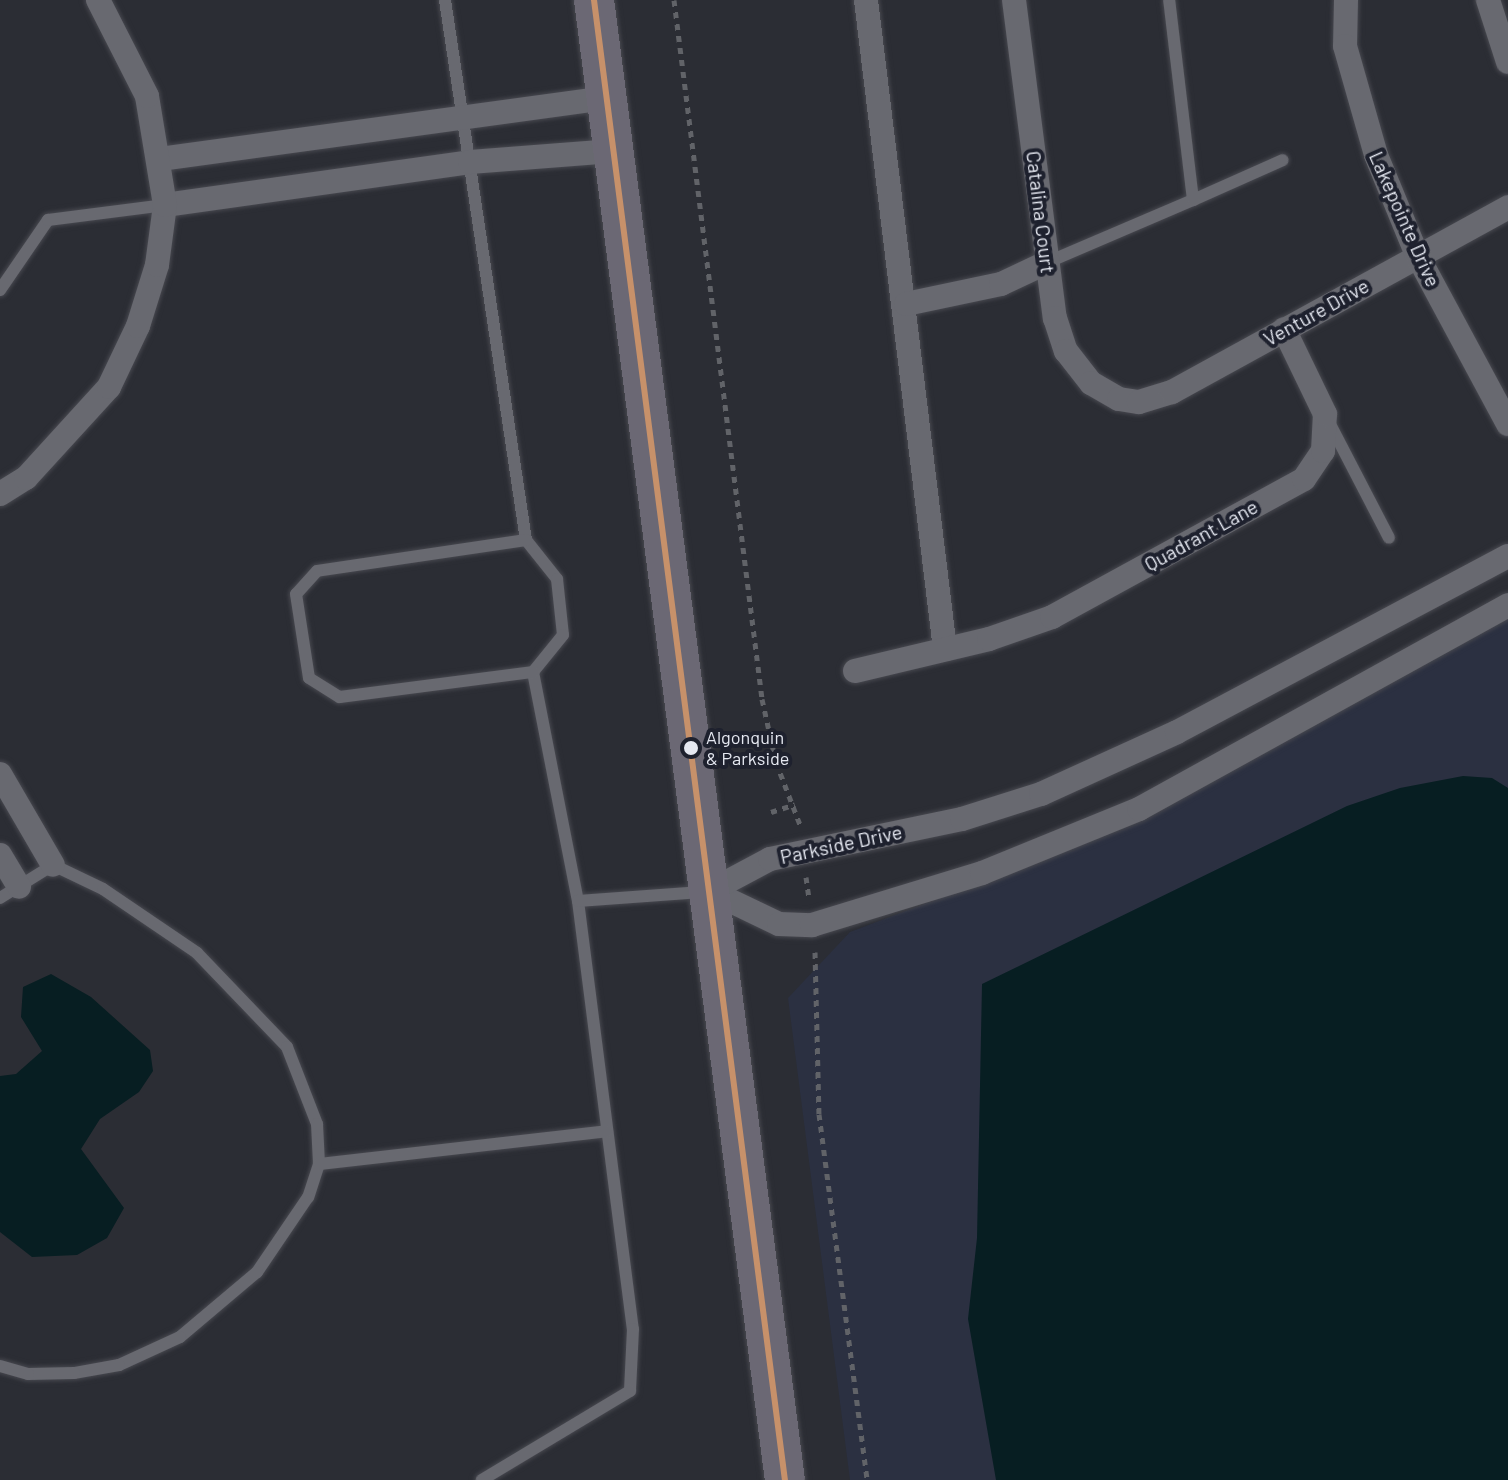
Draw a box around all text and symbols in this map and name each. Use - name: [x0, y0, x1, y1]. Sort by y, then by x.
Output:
- street label: Lakepointe Drive: [1364, 148, 1446, 290]
- street label: Catalina Court: [1022, 150, 1060, 274]
- street label: Venture Drive: [1259, 273, 1373, 351]
- street label: Quadrant Lane: [1140, 494, 1262, 576]
- place label: Algonquin & Parkside: [706, 727, 789, 770]
- marker: Algonquin & Parkside: [683, 740, 699, 756]
- street label: Parkside Drive: [778, 819, 904, 869]

